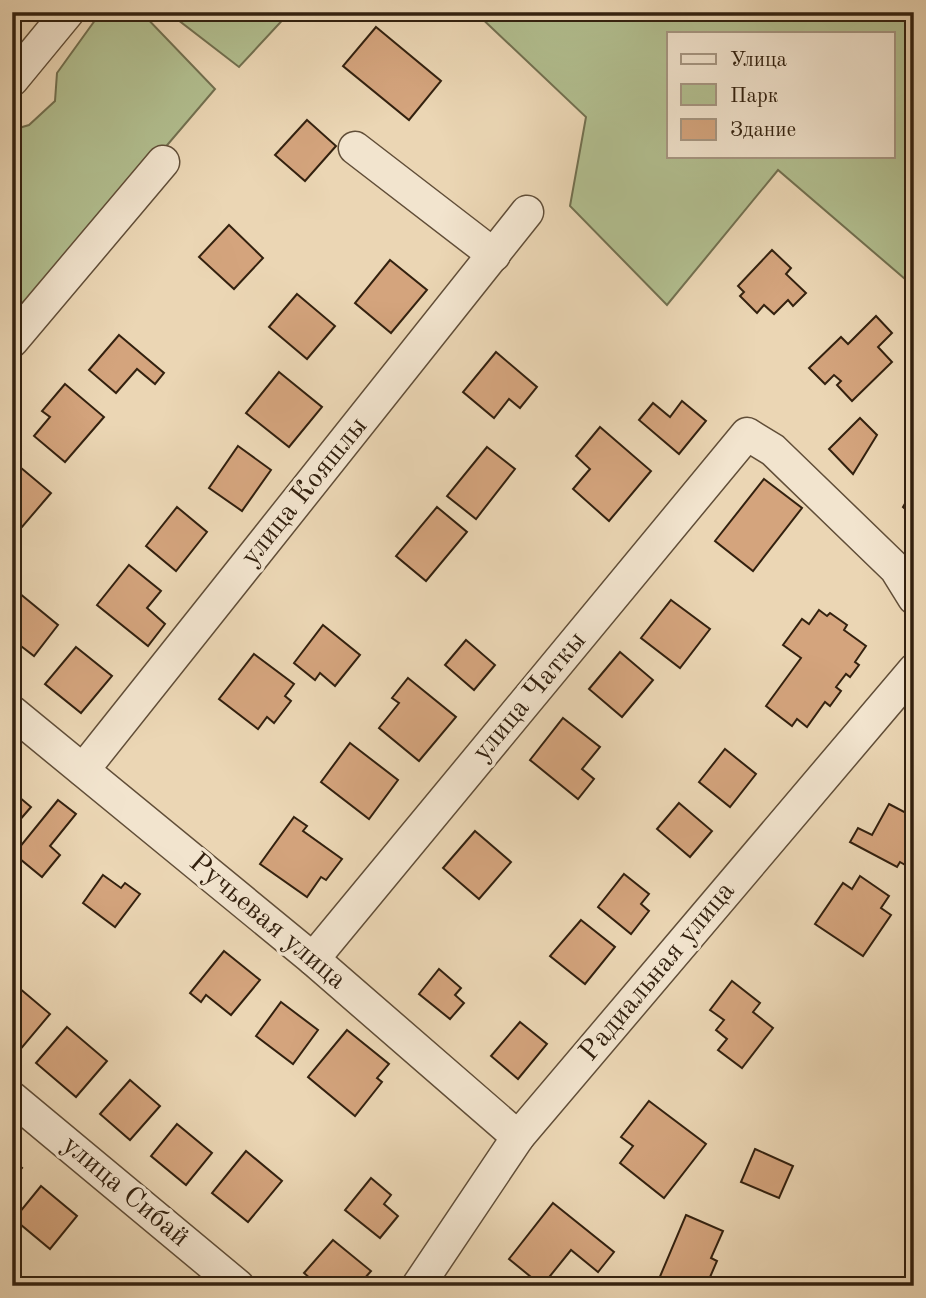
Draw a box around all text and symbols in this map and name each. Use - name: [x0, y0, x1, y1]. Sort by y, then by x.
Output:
- legend: [667, 32, 894, 158]
- text: Улица: [730, 50, 787, 71]
- text: Парк: [730, 86, 779, 107]
- text: Здание: [730, 120, 796, 141]
- street label: улица Кояшлы: [237, 412, 373, 572]
- street label: улица Чаткы: [468, 627, 592, 767]
- street label: Ручьевая улица: [183, 849, 351, 996]
- street label: Радиальная улица: [575, 877, 741, 1067]
- street label: улица Сибай: [56, 1131, 194, 1253]

